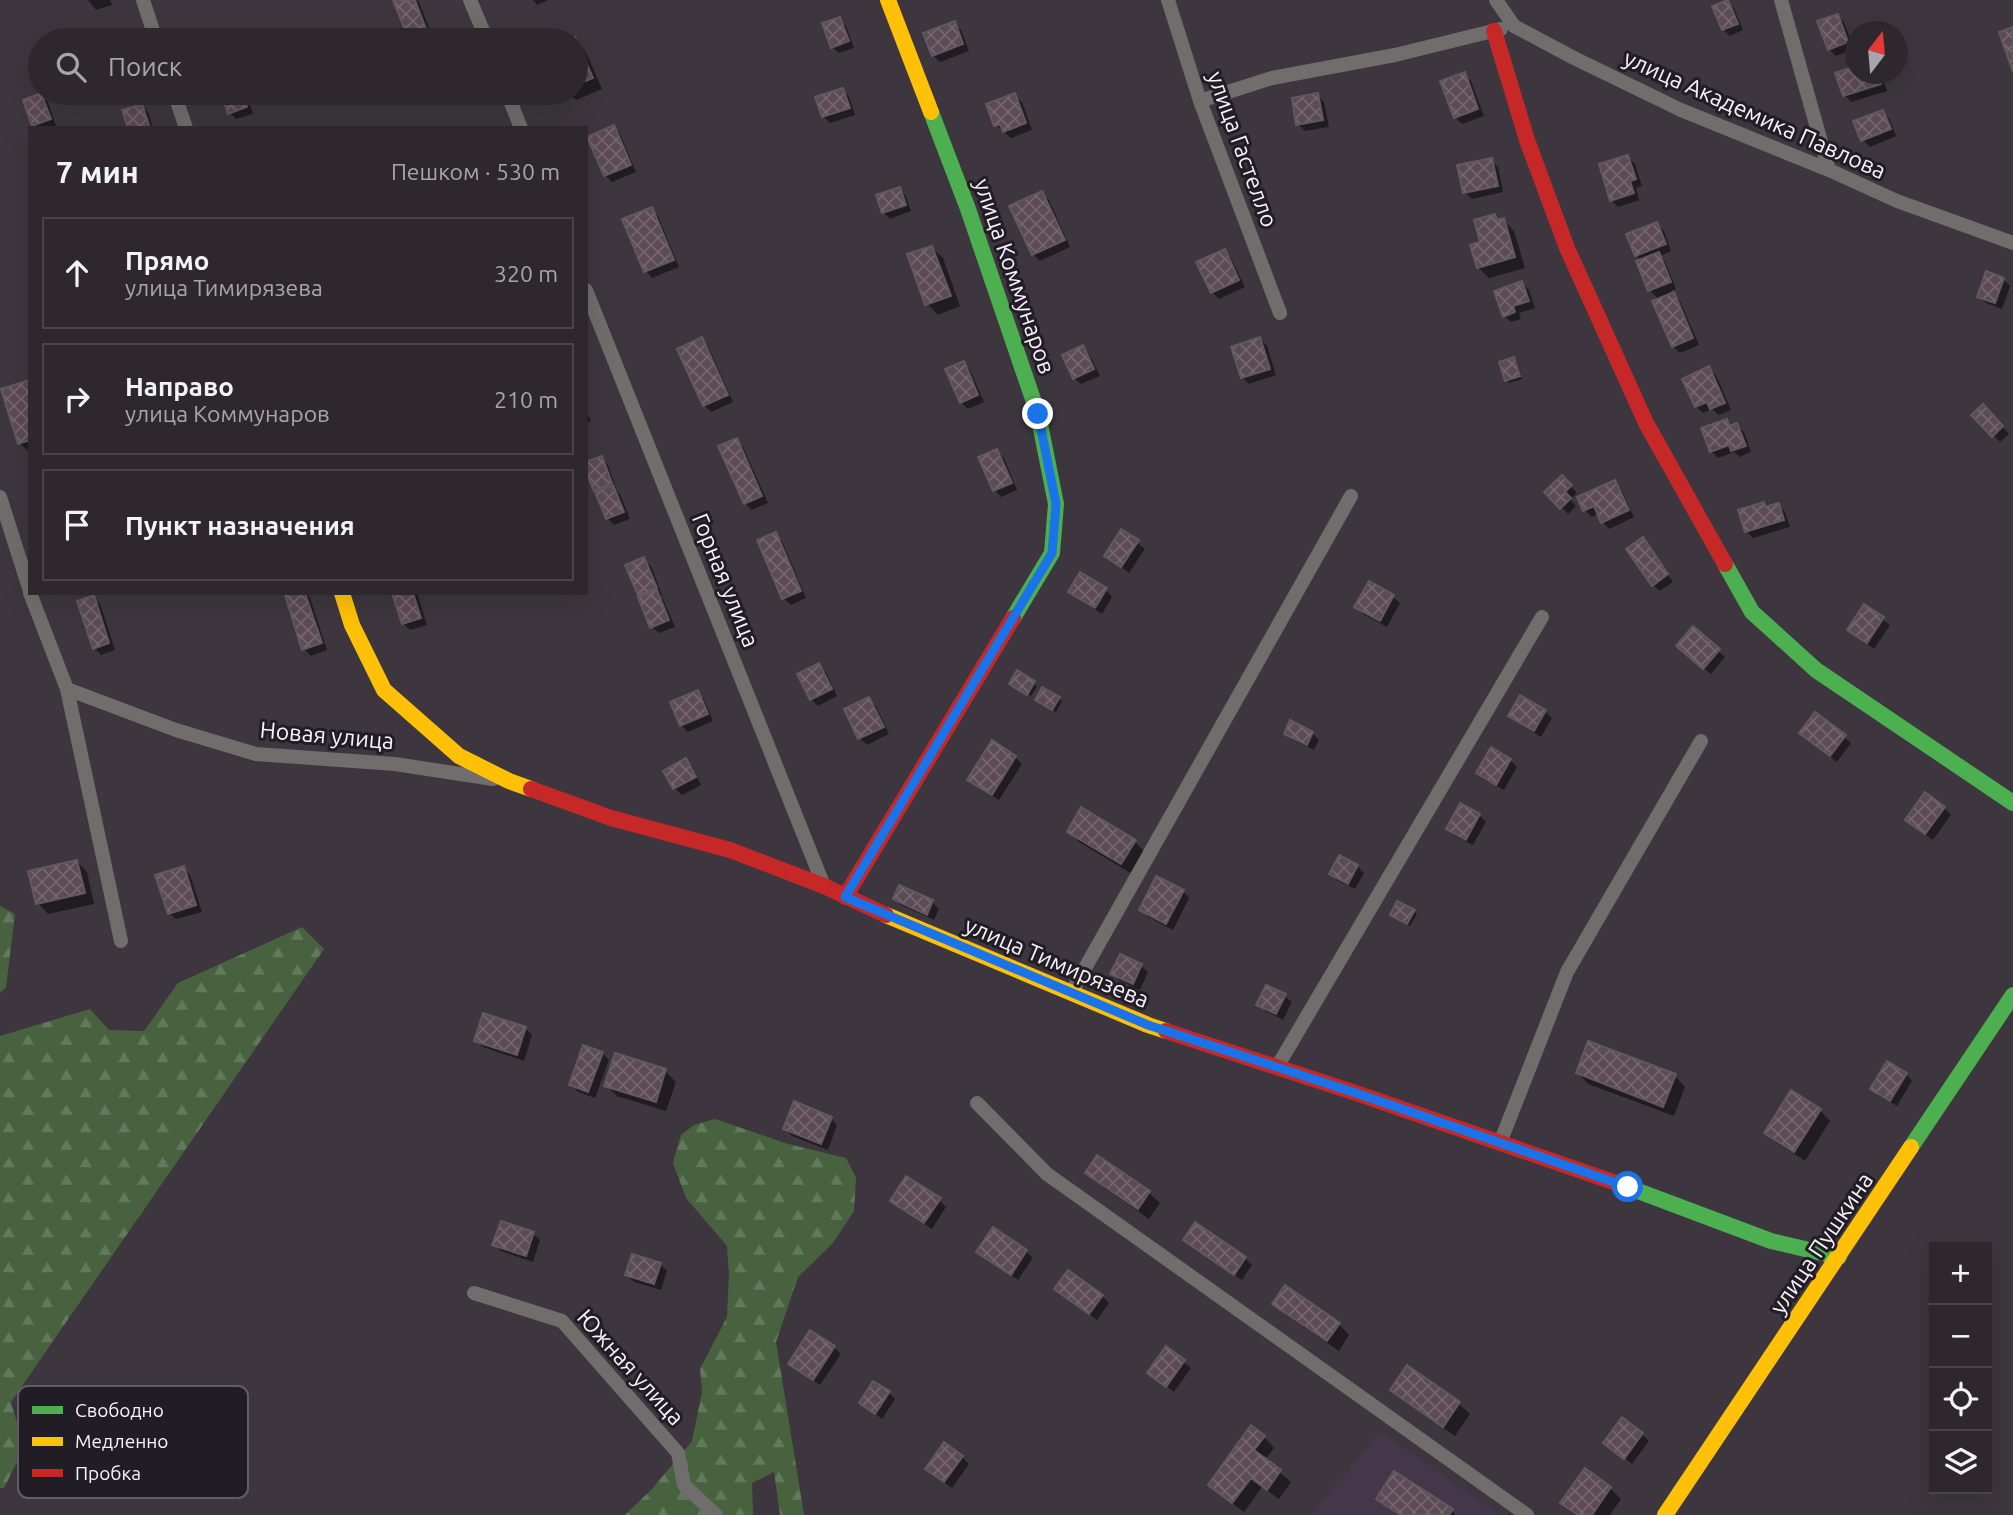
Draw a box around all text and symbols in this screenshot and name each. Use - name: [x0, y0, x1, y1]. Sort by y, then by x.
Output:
- north arrow: [1845, 21, 1908, 84]
- search box: [28, 28, 588, 105]
- street label: улица Академика Павлова: [1620, 45, 1890, 183]
- icon: search: [52, 48, 90, 86]
- text: Поиск: [108, 52, 182, 81]
- street label: улица Гастелло: [1203, 68, 1283, 230]
- text: 7 мин: [56, 155, 139, 189]
- text: Пешком · 530 m: [391, 159, 560, 184]
- street label: улица Коммунаров: [970, 175, 1060, 377]
- text: Прямо: [125, 246, 209, 275]
- icon: ahead: [58, 254, 96, 292]
- text: 320 m: [494, 261, 558, 286]
- text: улица Тимирязева: [125, 275, 323, 300]
- text: Направо: [125, 372, 234, 401]
- icon: right: [58, 380, 96, 418]
- text: 210 m: [494, 387, 558, 412]
- route end: [1022, 398, 1053, 429]
- text: улица Коммунаров: [125, 401, 330, 426]
- icon: arrive: [58, 506, 96, 544]
- street label: Горная улица: [688, 510, 764, 650]
- text: Пункт назначения: [125, 511, 355, 540]
- street label: Новая улица: [259, 717, 395, 753]
- street label: улица Тимирязева: [961, 912, 1153, 1012]
- street label: улица Пушкина: [1765, 1168, 1877, 1318]
- route start: [1612, 1171, 1643, 1202]
- map controls: [1929, 1242, 1992, 1494]
- button: +: [1929, 1242, 1992, 1305]
- street label: Южная улица: [573, 1304, 689, 1430]
- button: −: [1929, 1305, 1992, 1368]
- button: locate: [1929, 1368, 1992, 1431]
- legend: [18, 1386, 248, 1498]
- text: Свободно: [75, 1399, 164, 1421]
- text: Медленно: [75, 1430, 168, 1452]
- button: layers: [1929, 1431, 1992, 1494]
- text: Пробка: [75, 1462, 141, 1484]

